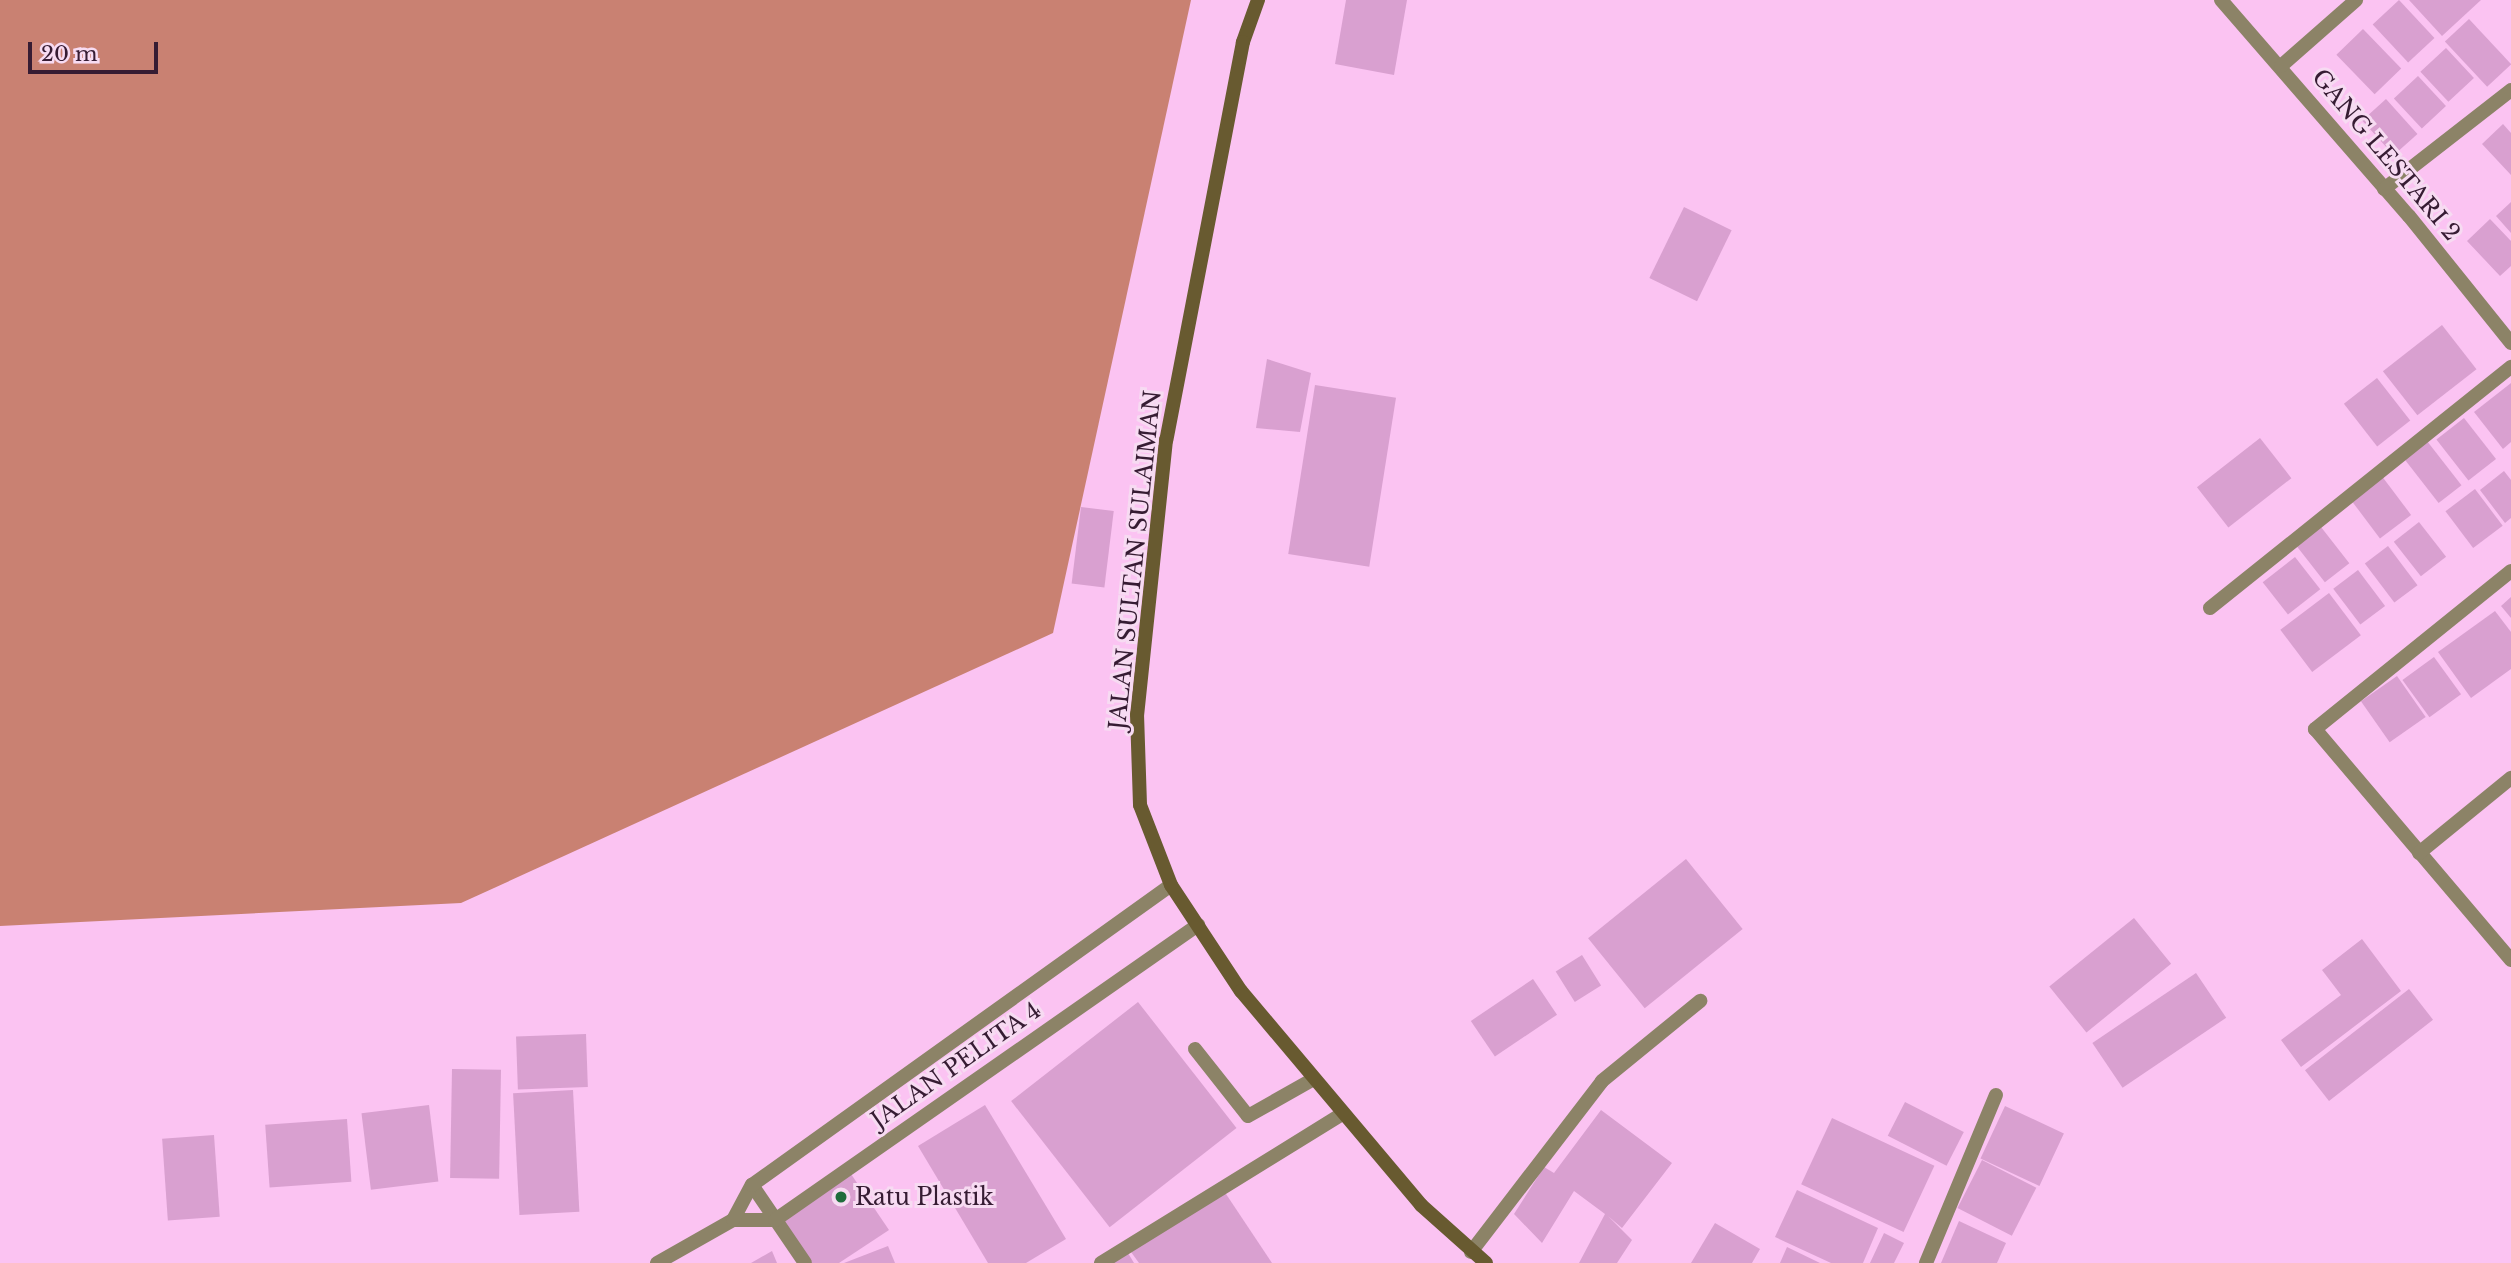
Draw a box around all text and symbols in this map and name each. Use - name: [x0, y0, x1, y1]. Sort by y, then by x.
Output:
- scale bar: [32, 28, 161, 72]
- text: 20 m: [41, 41, 98, 67]
- street label: GANG LESTARI 2: [2306, 64, 2466, 246]
- street label: JALAN SULTAN SULAIMAN: [1103, 389, 1167, 731]
- street label: JALAN PELITA 4: [865, 996, 1047, 1134]
- place label: Ratu Plastik: [855, 1183, 994, 1211]
- marker: Ratu Plastik: [833, 1189, 849, 1205]

